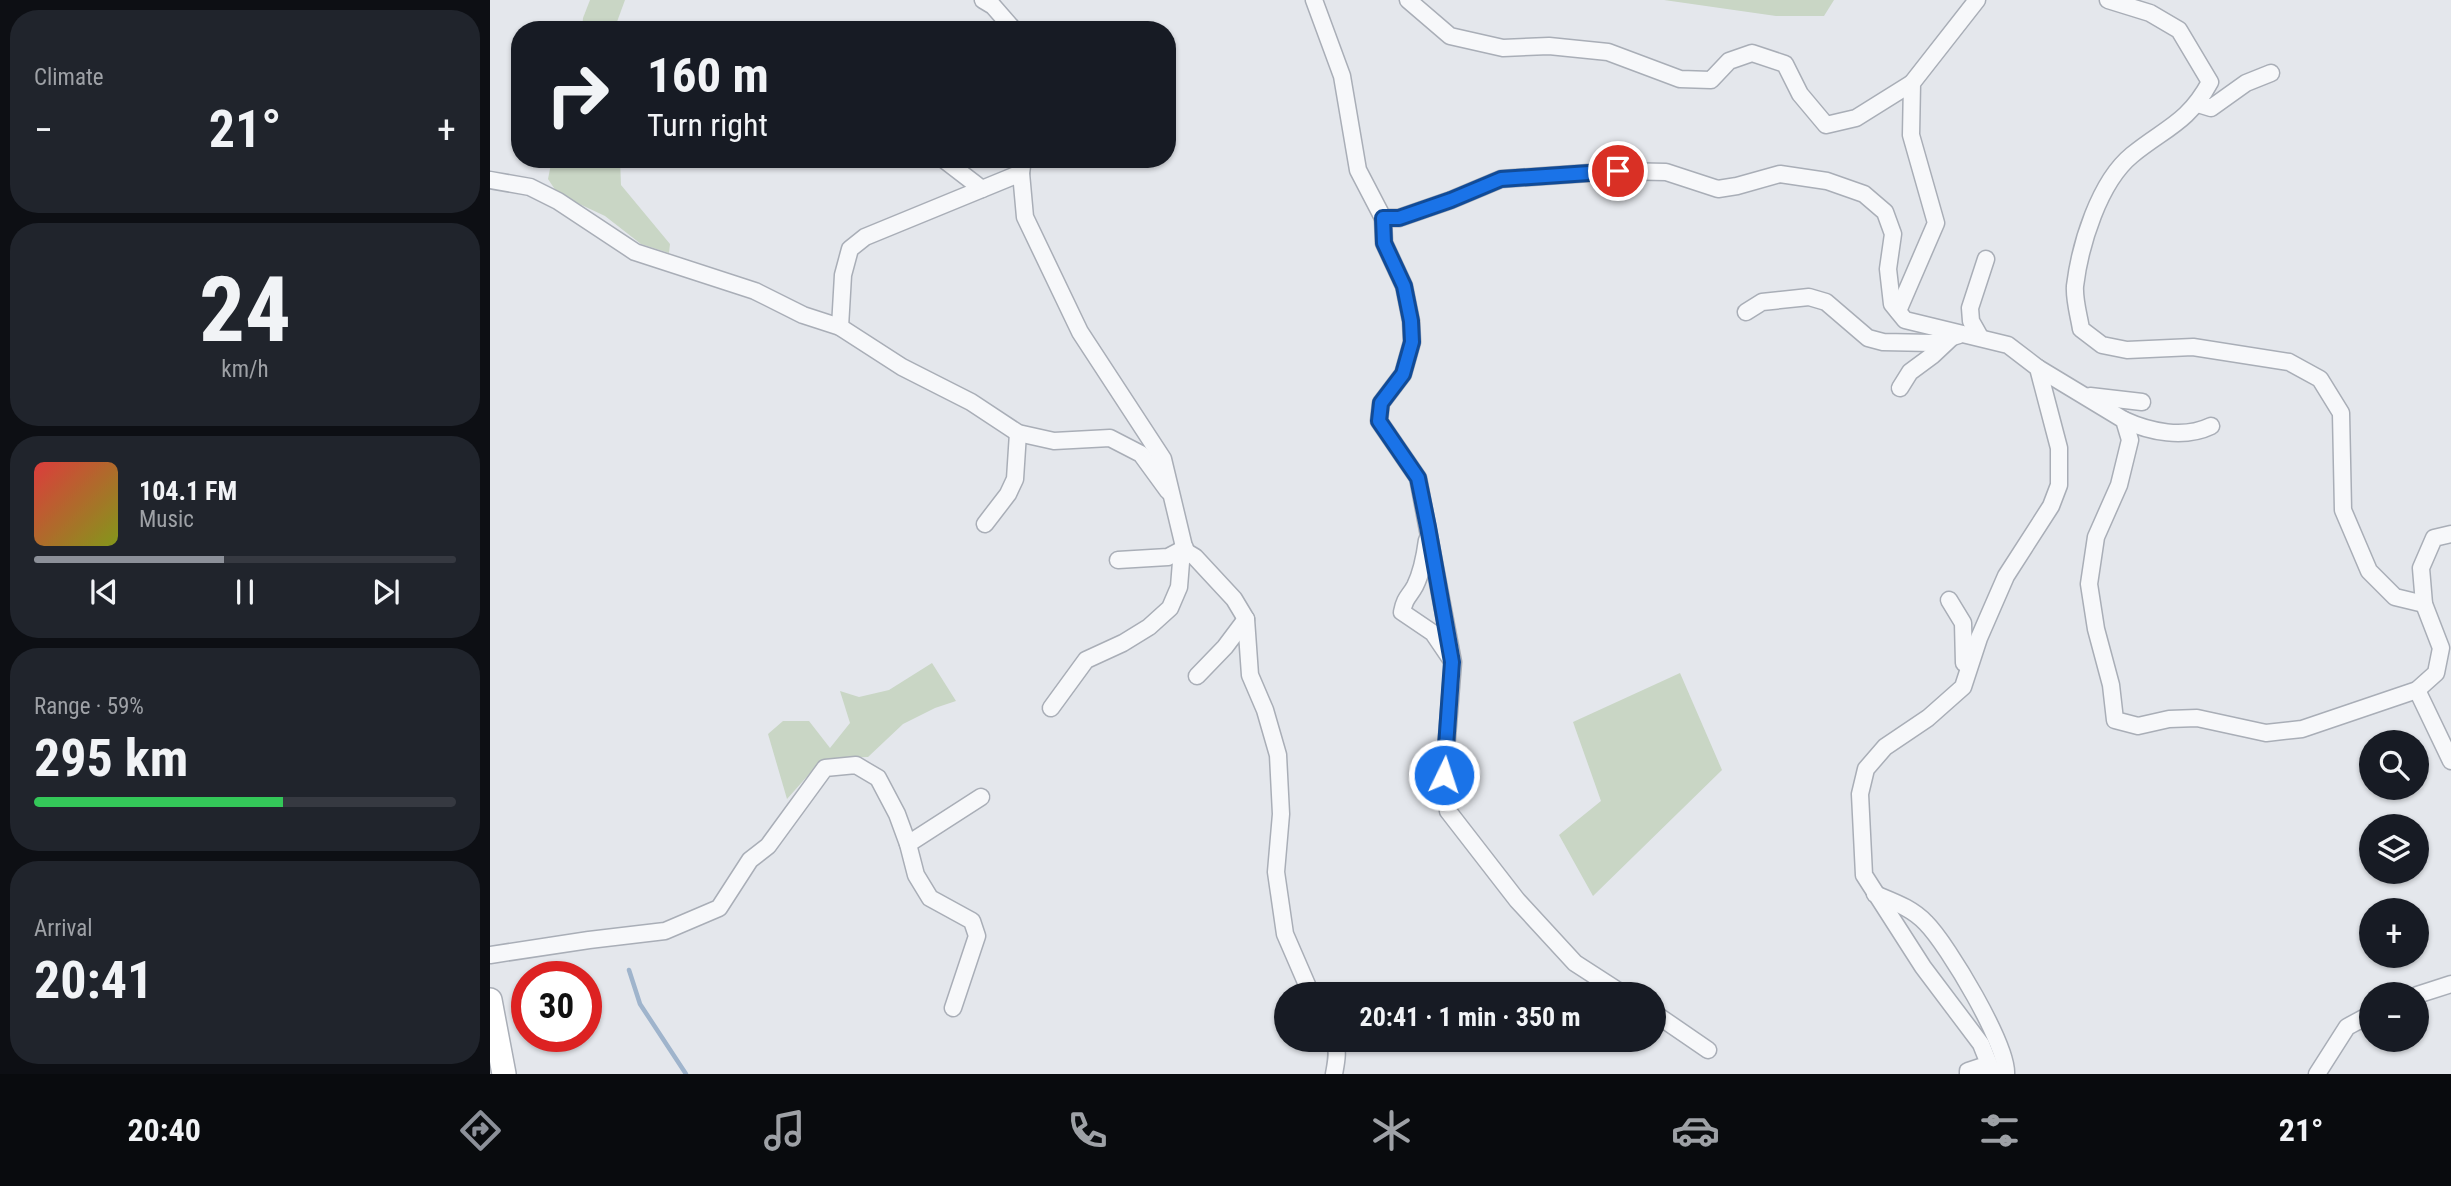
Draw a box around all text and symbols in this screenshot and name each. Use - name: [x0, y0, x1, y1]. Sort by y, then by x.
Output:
- text: 160 m: [647, 47, 769, 104]
- icon: right: [532, 49, 623, 140]
- text: Climate: [34, 64, 104, 91]
- text: 21°: [209, 99, 281, 160]
- text: Turn right: [647, 106, 768, 144]
- text: −: [34, 108, 53, 152]
- text: +: [437, 108, 456, 152]
- pin: [1588, 141, 1648, 201]
- icon: arrive: [1599, 152, 1637, 190]
- text: 24: [199, 257, 291, 363]
- text: km/h: [221, 356, 269, 383]
- text: 104.1 FM: [139, 476, 237, 506]
- text: Music: [139, 506, 194, 533]
- icon: previous: [85, 573, 123, 611]
- icon: pause: [226, 573, 264, 611]
- icon: next: [367, 573, 405, 611]
- text: Range · 59%: [34, 693, 144, 720]
- text: 295 km: [34, 728, 188, 789]
- map controls: [2359, 730, 2429, 1052]
- button: search: [2359, 730, 2429, 800]
- position arrow: [1407, 738, 1481, 812]
- button: layers: [2359, 814, 2429, 884]
- button: +: [2359, 898, 2429, 968]
- text: Arrival: [34, 915, 93, 942]
- text: 20:41: [34, 950, 153, 1011]
- speed limit sign: 30: [511, 961, 602, 1052]
- button: −: [2359, 982, 2429, 1052]
- text: 20:41 · 1 min · 350 m: [1360, 1002, 1580, 1032]
- icon: directions: [456, 1106, 505, 1155]
- icon: music: [760, 1106, 809, 1155]
- icon: phone: [1063, 1106, 1112, 1155]
- icon: climate: [1367, 1106, 1416, 1155]
- icon: car: [1671, 1106, 1720, 1155]
- icon: filters: [1975, 1106, 2024, 1155]
- text: 20:40: [127, 1111, 201, 1149]
- text: 21°: [2279, 1111, 2324, 1149]

